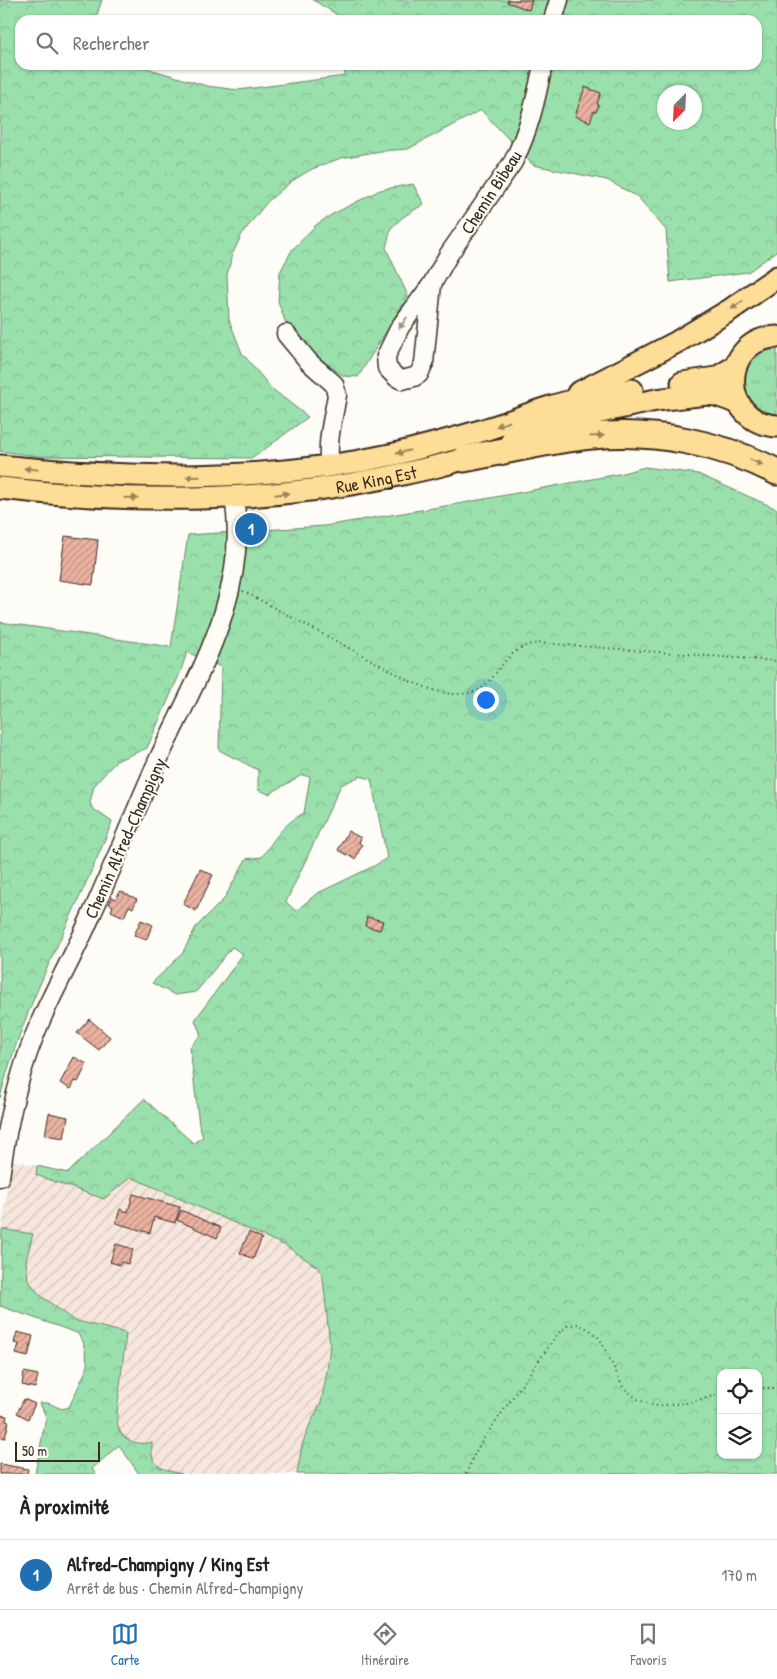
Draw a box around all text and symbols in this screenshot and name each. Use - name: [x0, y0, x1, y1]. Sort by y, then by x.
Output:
- search box: [15, 15, 762, 70]
- icon: search: [33, 29, 61, 57]
- text: Rechercher: [73, 30, 150, 56]
- north arrow: [657, 85, 702, 130]
- street label: Chemin Bibeau: [455, 145, 527, 239]
- one-way arrow: [730, 300, 744, 310]
- one-way arrow: [398, 316, 408, 329]
- one-way arrow: [495, 421, 510, 428]
- one-way arrow: [589, 432, 605, 440]
- one-way arrow: [396, 448, 411, 456]
- one-way arrow: [749, 458, 764, 466]
- street label: Rue King Est: [334, 459, 420, 499]
- one-way arrow: [22, 465, 38, 473]
- one-way arrow: [185, 473, 201, 481]
- one-way arrow: [275, 490, 291, 498]
- one-way arrow: [124, 494, 140, 502]
- pin: 1: [235, 510, 267, 548]
- your location: [473, 687, 499, 713]
- street label: Chemin Alfred-Champigny: [78, 753, 172, 922]
- map controls: [717, 1369, 762, 1459]
- button: locate: [717, 1369, 762, 1414]
- button: layers: [717, 1414, 762, 1459]
- scale bar: [15, 1439, 100, 1462]
- text: 50 m: [22, 1441, 47, 1460]
- text: À proximité: [20, 1492, 109, 1521]
- text: Alfred-Champigny / King Est: [67, 1551, 269, 1577]
- text: 1: [33, 1564, 39, 1586]
- text: 170 m: [722, 1564, 757, 1586]
- text: Arrêt de bus · Chemin Alfred-Champigny: [67, 1577, 303, 1599]
- tab: Carte: [111, 1620, 140, 1669]
- tab: Itinéraire: [361, 1620, 409, 1669]
- tab: Favoris: [630, 1620, 666, 1669]

